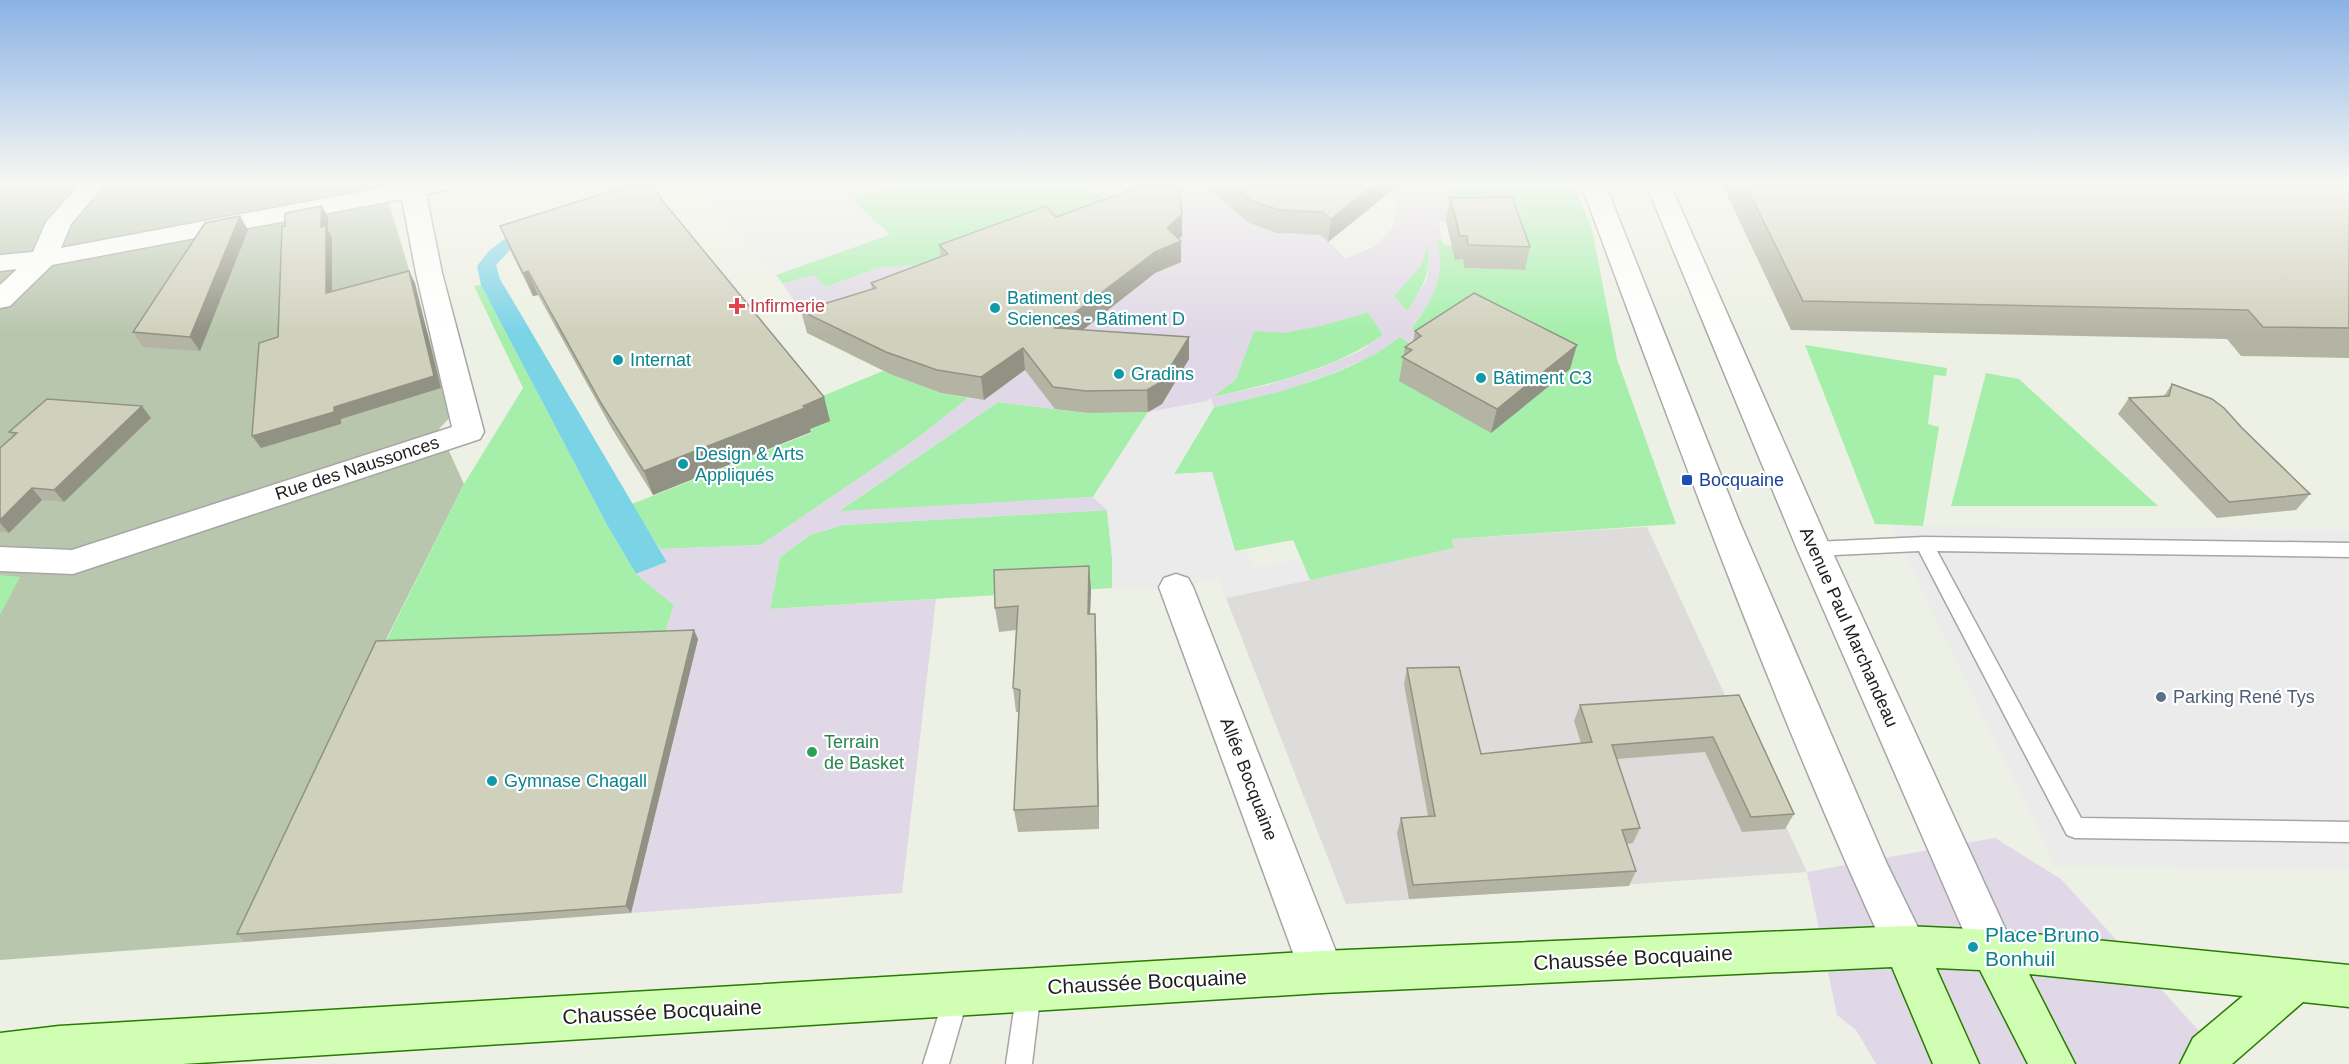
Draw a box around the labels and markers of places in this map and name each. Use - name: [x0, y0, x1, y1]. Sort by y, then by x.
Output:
- place label: Batiment des Sciences - Bâtiment D: [1007, 288, 1185, 329]
- place label: Infirmerie: [750, 296, 825, 316]
- marker: Infirmerie: [728, 297, 746, 315]
- marker: Batiment des Sciences - Bâtiment D: [988, 301, 1002, 315]
- place label: Internat: [630, 350, 691, 370]
- marker: Internat: [611, 353, 625, 367]
- place label: Gradins: [1131, 364, 1194, 384]
- marker: Gradins: [1112, 367, 1126, 381]
- place label: Bâtiment C3: [1493, 368, 1592, 388]
- marker: Bâtiment C3: [1474, 371, 1488, 385]
- place label: Design & Arts Appliqués: [695, 444, 804, 485]
- marker: Design & Arts Appliqués: [676, 457, 690, 471]
- place label: Bocquaine: [1699, 470, 1784, 490]
- marker: Bocquaine: [1680, 473, 1694, 487]
- place label: Parking René Tys: [2173, 687, 2315, 707]
- marker: Parking René Tys: [2154, 690, 2168, 704]
- place label: Terrain de Basket: [824, 732, 904, 773]
- marker: Terrain de Basket: [805, 745, 819, 759]
- place label: Gymnase Chagall: [504, 771, 647, 791]
- marker: Gymnase Chagall: [485, 774, 499, 788]
- place label: Place Bruno Bonhuil: [1985, 923, 2099, 970]
- marker: Place Bruno Bonhuil: [1966, 940, 1980, 954]

